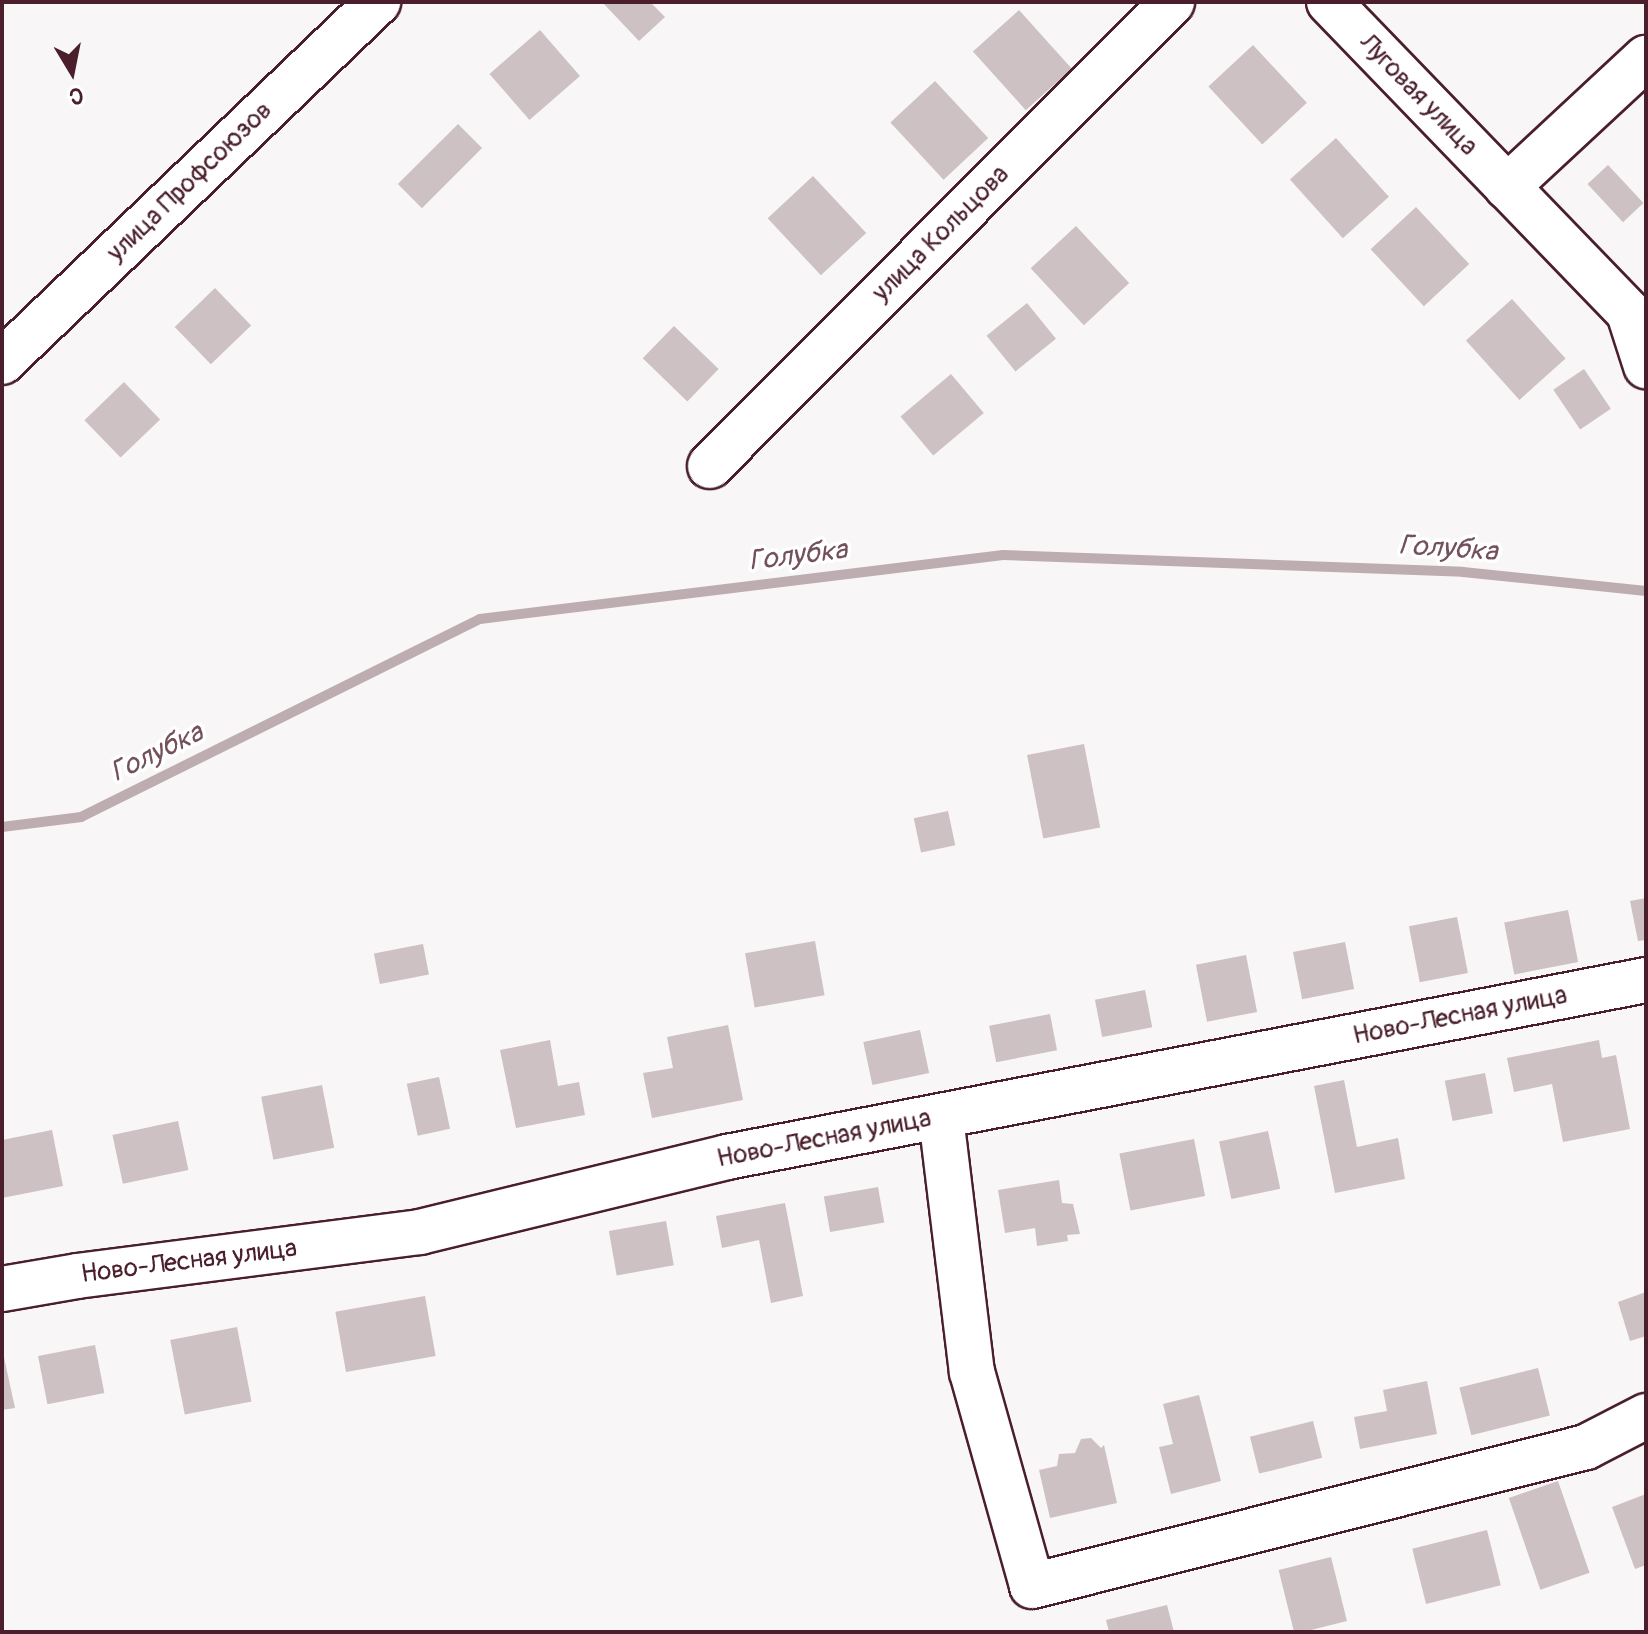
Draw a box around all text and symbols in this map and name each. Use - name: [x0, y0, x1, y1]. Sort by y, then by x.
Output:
- street label: Луговая улица: [1352, 28, 1484, 162]
- north arrow: [32, 32, 112, 112]
- text: С: [67, 81, 85, 111]
- street label: улица Профсоюзов: [101, 95, 279, 269]
- street label: улица Кольцова: [866, 159, 1016, 309]
- water label: Голубка: [1398, 529, 1498, 569]
- water label: Голубка: [747, 533, 849, 579]
- water label: Голубка: [105, 716, 209, 790]
- street label: Ново-Лесная улица: [1350, 980, 1570, 1052]
- street label: Ново-Лесная улица: [714, 1103, 934, 1175]
- street label: Ново-Лесная улица: [79, 1233, 299, 1291]

